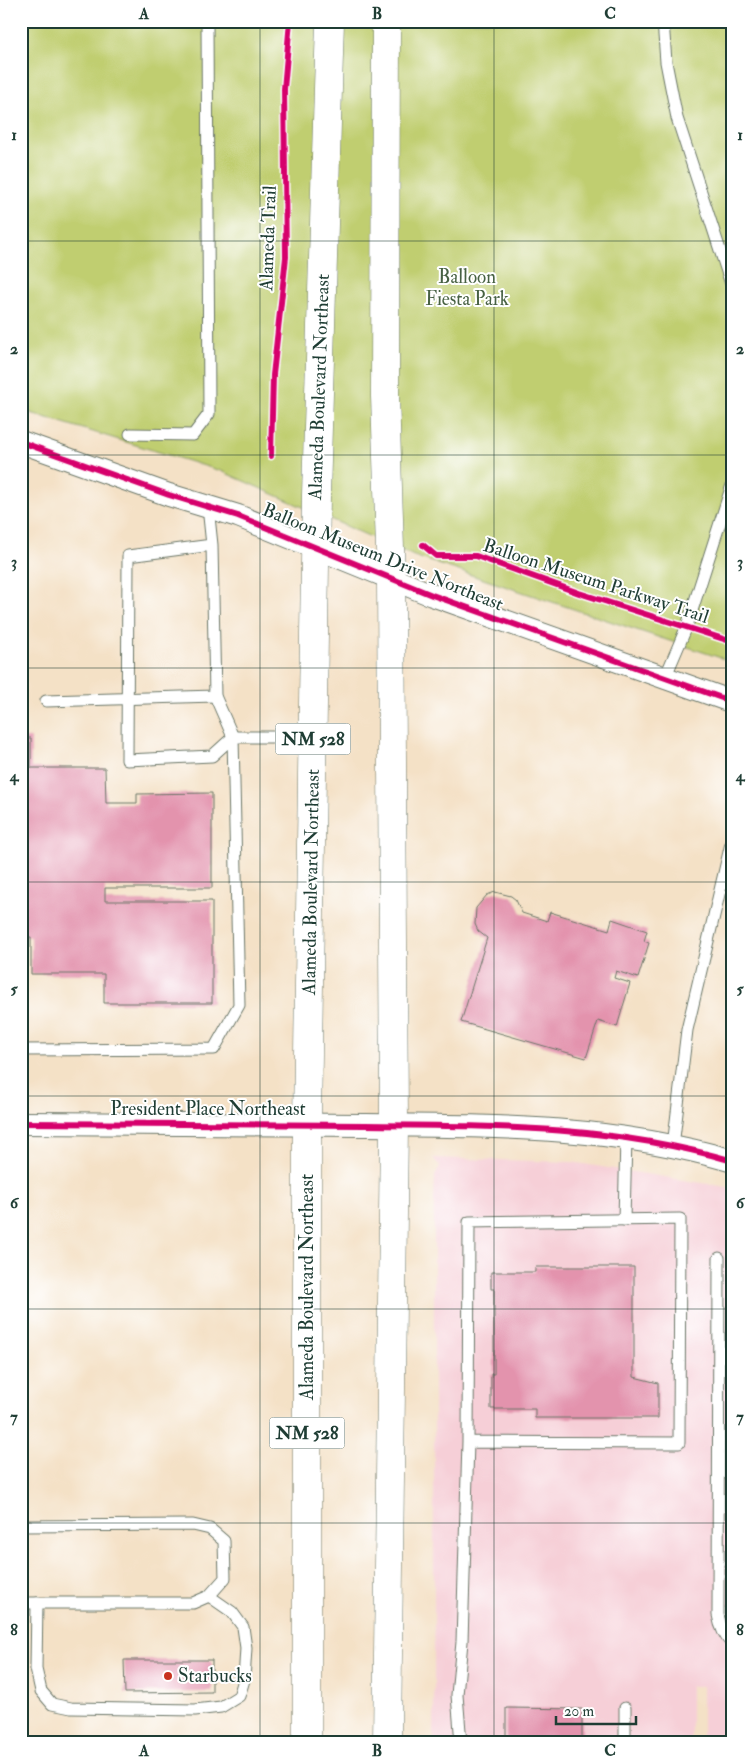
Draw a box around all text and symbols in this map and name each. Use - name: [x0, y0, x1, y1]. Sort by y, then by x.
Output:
- text: A: [138, 4, 150, 24]
- text: B: [372, 4, 382, 24]
- text: C: [604, 4, 616, 24]
- text: 1: [11, 125, 17, 145]
- text: 1: [737, 125, 743, 145]
- street label: Alameda Trail: [254, 185, 282, 292]
- park label: Balloon Fiesta Park: [425, 265, 509, 311]
- street label: Alameda Boulevard Northeast: [303, 274, 335, 501]
- text: 2: [10, 339, 18, 359]
- text: 2: [736, 339, 744, 359]
- street label: Balloon Museum Drive Northeast: [259, 498, 507, 616]
- street label: Balloon Museum Parkway Trail: [480, 533, 712, 629]
- text: 3: [11, 552, 17, 572]
- text: 3: [737, 552, 743, 572]
- road number: NM 528: [276, 724, 350, 754]
- text: 4: [9, 766, 20, 786]
- text: 4: [735, 766, 746, 786]
- street label: Alameda Boulevard Northeast: [297, 769, 325, 996]
- text: 5: [10, 979, 18, 999]
- text: 5: [736, 979, 744, 999]
- street label: President Place Northeast: [110, 1097, 306, 1121]
- street label: Alameda Boulevard Northeast: [295, 1174, 319, 1401]
- text: 6: [10, 1193, 20, 1213]
- text: 6: [736, 1193, 746, 1213]
- text: 7: [10, 1407, 18, 1427]
- text: 7: [736, 1407, 744, 1427]
- road number: NM 528: [270, 1418, 344, 1449]
- text: 8: [10, 1620, 18, 1640]
- text: 8: [736, 1620, 744, 1640]
- place label: Starbucks: [178, 1664, 252, 1688]
- marker: Starbucks: [162, 1670, 174, 1682]
- scale bar: [556, 1694, 636, 1726]
- text: 20 m: [564, 1702, 594, 1721]
- text: A: [138, 1741, 150, 1761]
- text: B: [372, 1741, 382, 1761]
- text: C: [604, 1741, 616, 1761]

